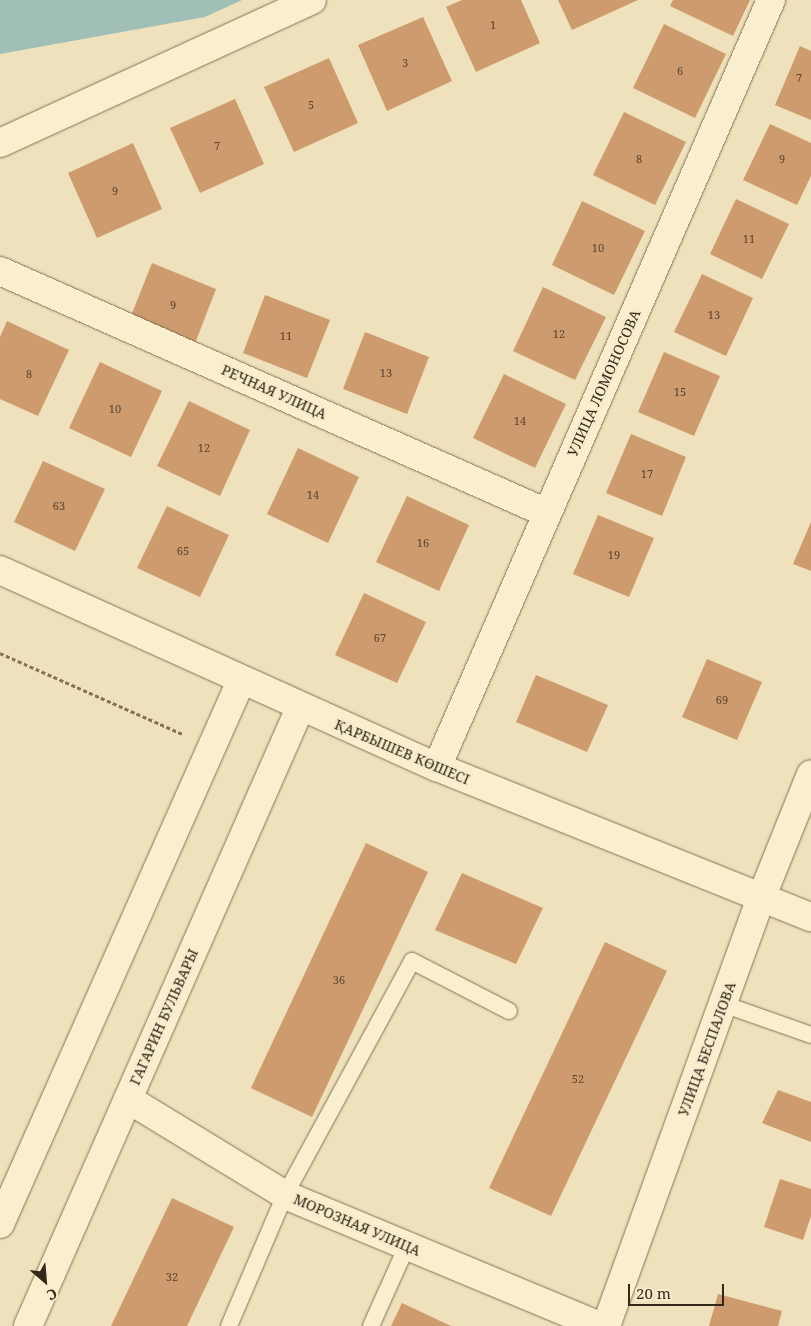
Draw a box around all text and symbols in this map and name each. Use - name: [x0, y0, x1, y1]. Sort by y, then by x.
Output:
- house number: 1: [490, 18, 496, 32]
- house number: 3: [402, 56, 408, 70]
- house number: 6: [677, 64, 683, 78]
- house number: 7: [796, 71, 802, 85]
- house number: 5: [308, 98, 314, 112]
- house number: 7: [214, 139, 220, 153]
- house number: 8: [636, 152, 642, 166]
- house number: 9: [779, 152, 785, 166]
- house number: 9: [112, 184, 118, 198]
- house number: 11: [743, 232, 755, 246]
- house number: 10: [592, 241, 604, 255]
- house number: 9: [170, 298, 176, 312]
- street label: УЛИЦА ЛОМОНОСОВА: [564, 307, 644, 459]
- house number: 13: [708, 308, 720, 322]
- house number: 12: [553, 327, 565, 341]
- house number: 11: [280, 329, 292, 343]
- street label: РЕЧНАЯ УЛИЦА: [219, 361, 329, 423]
- house number: 13: [380, 366, 392, 380]
- house number: 8: [26, 367, 32, 381]
- house number: 15: [674, 385, 686, 399]
- house number: 10: [109, 402, 121, 416]
- house number: 14: [514, 414, 526, 428]
- house number: 12: [198, 441, 210, 455]
- house number: 17: [641, 467, 653, 481]
- house number: 14: [307, 488, 319, 502]
- house number: 63: [53, 499, 65, 513]
- house number: 16: [417, 536, 429, 550]
- house number: 65: [177, 544, 189, 558]
- house number: 19: [608, 548, 620, 562]
- house number: 67: [374, 631, 386, 645]
- house number: 69: [716, 693, 728, 707]
- street label: ҚАРБЫШЕВ КӨШЕСІ: [332, 716, 472, 788]
- street label: ГАГАРИН БУЛЬВАРЫ: [126, 946, 202, 1088]
- house number: 36: [333, 973, 345, 987]
- street label: УЛИЦА БЕСПАЛОВА: [675, 979, 739, 1119]
- house number: 52: [572, 1072, 584, 1086]
- street label: МОРОЗНАЯ УЛИЦА: [291, 1191, 423, 1259]
- north arrow: [20, 1256, 70, 1306]
- house number: 32: [166, 1270, 178, 1284]
- scale bar: [631, 1274, 727, 1306]
- text: 20 m: [636, 1283, 671, 1303]
- text: С: [44, 1284, 60, 1305]

